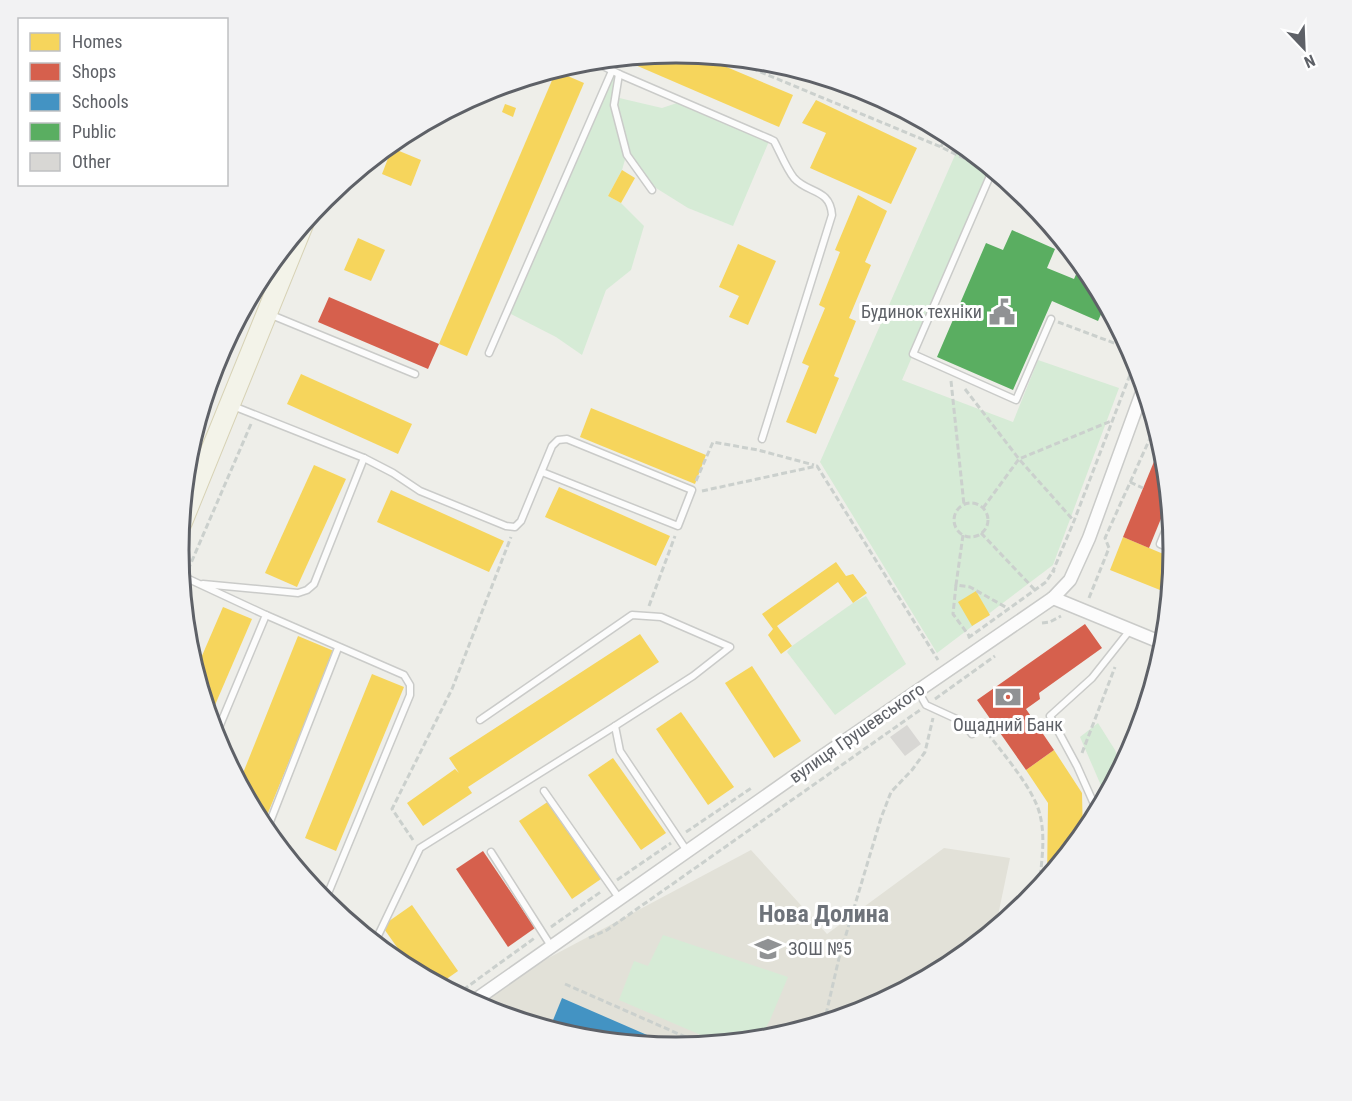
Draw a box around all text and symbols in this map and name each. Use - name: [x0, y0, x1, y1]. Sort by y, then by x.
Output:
- legend: [18, 18, 228, 186]
- north arrow: [1274, 18, 1334, 78]
- text: Homes: [72, 31, 122, 52]
- text: N: [1301, 51, 1318, 72]
- text: Shops: [72, 61, 116, 82]
- text: Schools: [72, 91, 129, 112]
- text: Public: [72, 121, 116, 142]
- text: Other: [72, 151, 111, 172]
- public building icon: Будинок техніки: [987, 297, 1017, 327]
- place label: Будинок техніки: [861, 301, 982, 322]
- street label: вулиця Грушевського: [785, 678, 928, 787]
- bank icon: Ощадний Банк: [993, 682, 1023, 712]
- place label: Ощадний Банк: [953, 714, 1063, 735]
- district label: Нова Долина: [759, 900, 889, 928]
- school or university icon: ЗОШ №5: [753, 934, 783, 964]
- place label: ЗОШ №5: [788, 938, 852, 959]

